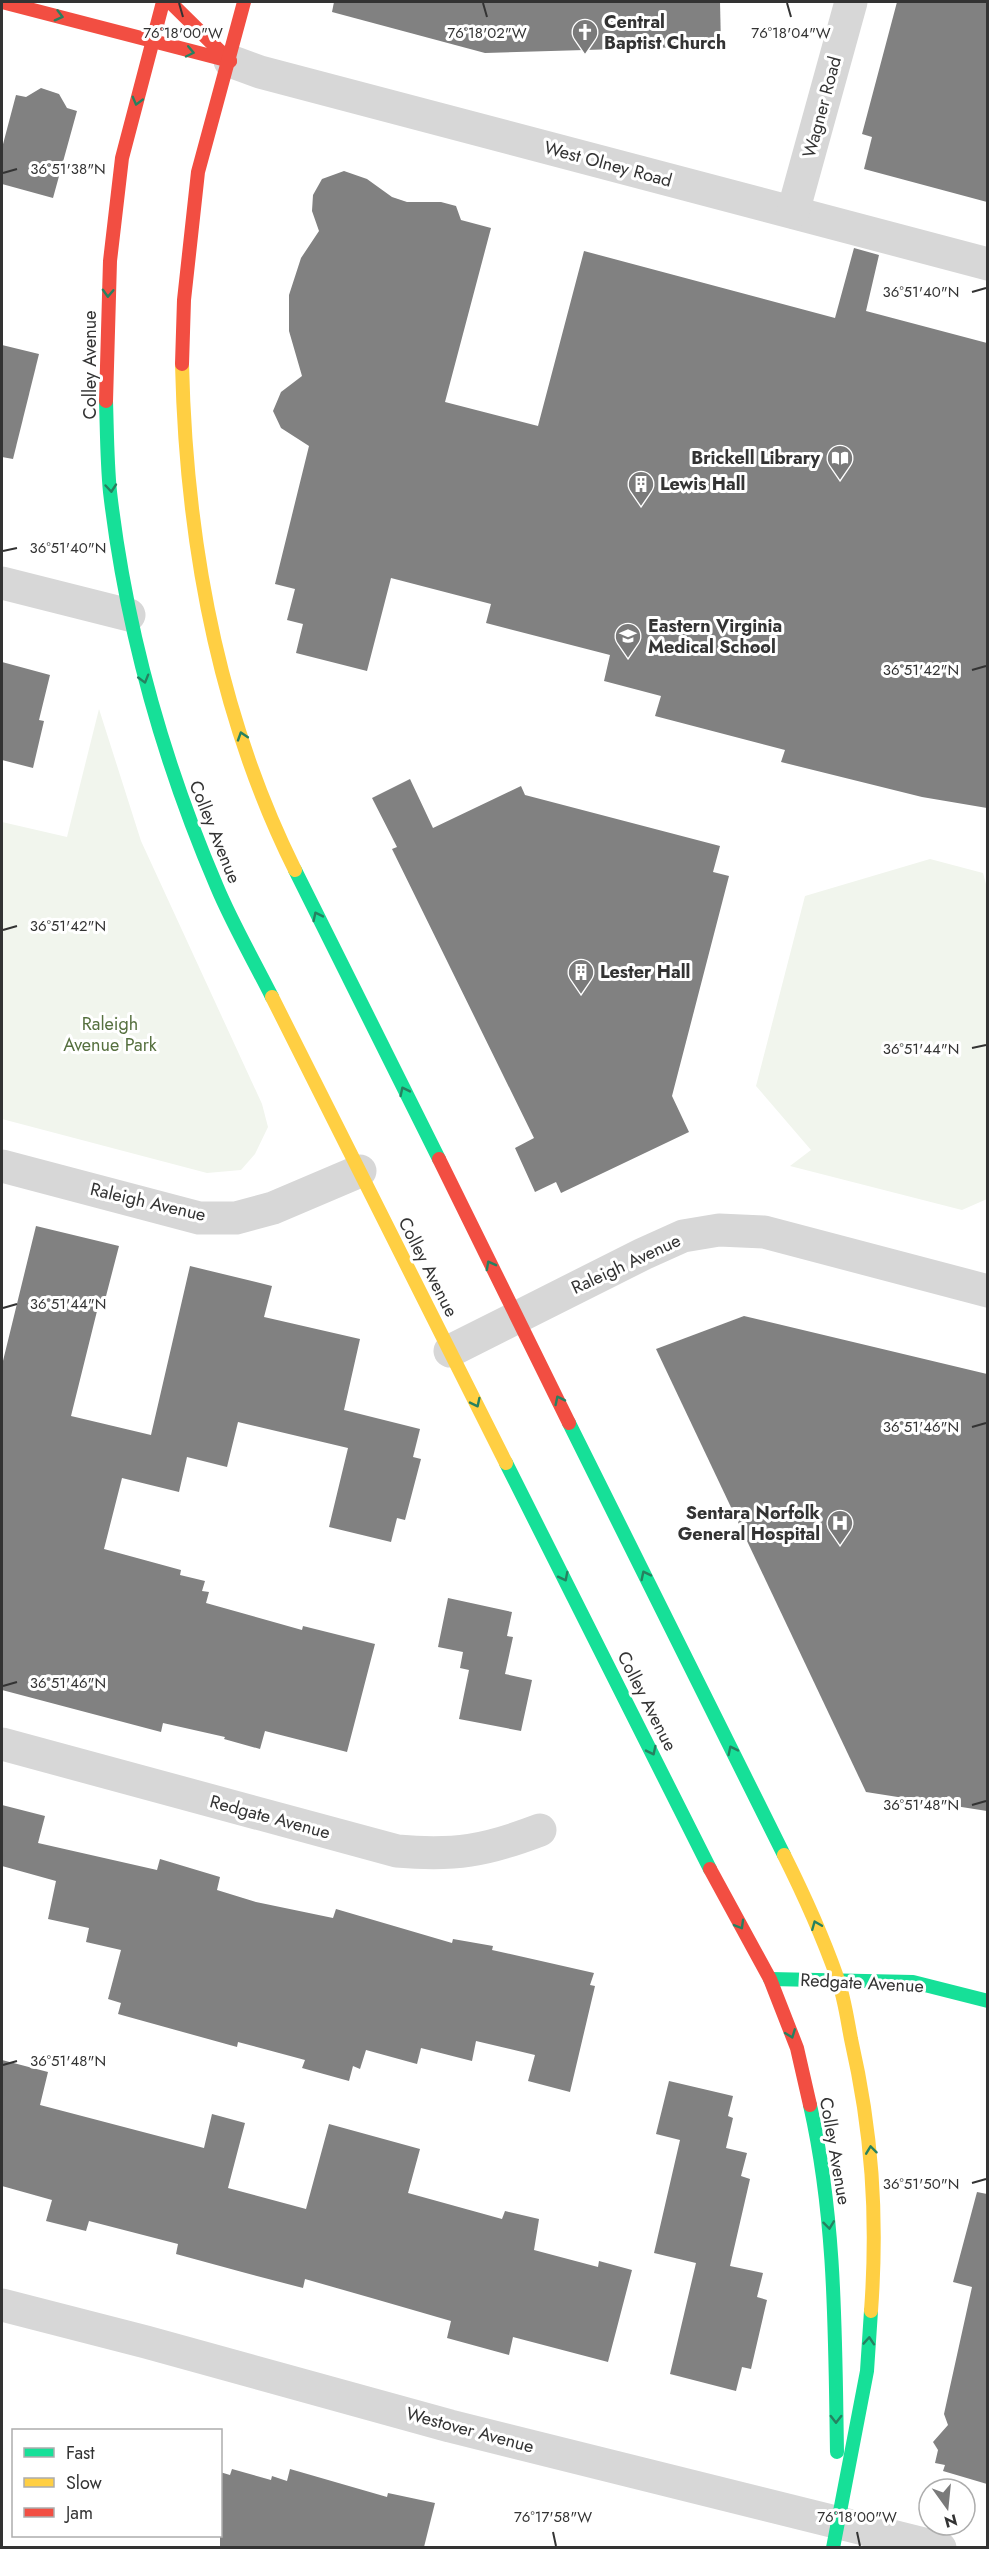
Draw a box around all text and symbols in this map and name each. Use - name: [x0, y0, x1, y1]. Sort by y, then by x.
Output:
- one-way arrow: [54, 9, 64, 22]
- place label: Central Baptist Church: [604, 9, 726, 56]
- church icon: Central Baptist Church: [570, 17, 600, 55]
- text: 76°18'00"W: [143, 22, 223, 44]
- text: 76°18'02"W: [447, 22, 527, 44]
- text: 76°18'04"W: [751, 22, 831, 44]
- one-way arrow: [185, 45, 195, 58]
- street label: Wagner Road: [796, 53, 848, 161]
- one-way arrow: [132, 95, 144, 106]
- street label: West Olney Road: [541, 134, 675, 194]
- text: 36°51'38"N: [30, 158, 106, 180]
- text: 36°51'40"N: [883, 281, 959, 303]
- one-way arrow: [102, 288, 115, 297]
- street label: Colley Avenue: [77, 311, 103, 419]
- library icon: Brickell Library: [825, 443, 855, 481]
- place label: Brickell Library: [691, 445, 821, 471]
- building icon: Lewis Hall: [626, 469, 656, 507]
- place label: Lewis Hall: [660, 471, 745, 497]
- one-way arrow: [104, 483, 117, 492]
- text: 36°51'40"N: [30, 537, 106, 559]
- place label: Eastern Virginia Medical School: [648, 613, 782, 660]
- school or university icon: Eastern Virginia Medical School: [613, 621, 643, 659]
- text: 36°51'42"N: [883, 659, 959, 681]
- one-way arrow: [137, 674, 150, 684]
- one-way arrow: [237, 731, 250, 742]
- street label: Colley Avenue: [183, 777, 247, 887]
- one-way arrow: [313, 911, 325, 922]
- text: 36°51'42"N: [30, 915, 106, 937]
- building icon: Lester Hall: [566, 957, 596, 995]
- place label: Lester Hall: [600, 959, 690, 985]
- park label: Raleigh Avenue Park: [63, 1011, 157, 1058]
- text: 36°51'44"N: [883, 1038, 959, 1060]
- one-way arrow: [399, 1086, 411, 1097]
- street label: Raleigh Avenue: [88, 1176, 208, 1228]
- street label: Colley Avenue: [392, 1213, 464, 1321]
- street label: Raleigh Avenue: [567, 1227, 685, 1301]
- one-way arrow: [486, 1261, 497, 1272]
- text: 36°51'44"N: [30, 1293, 106, 1315]
- one-way arrow: [554, 1395, 566, 1406]
- one-way arrow: [469, 1397, 481, 1408]
- text: 36°51'46"N: [883, 1416, 959, 1438]
- place label: Sentara Norfolk General Hospital: [678, 1500, 821, 1547]
- hospital icon: Sentara Norfolk General Hospital: [825, 1508, 855, 1546]
- one-way arrow: [641, 1570, 652, 1581]
- one-way arrow: [557, 1571, 569, 1582]
- street label: Colley Avenue: [611, 1647, 683, 1755]
- text: 36°51'46"N: [30, 1672, 106, 1694]
- one-way arrow: [645, 1745, 657, 1756]
- one-way arrow: [727, 1745, 739, 1756]
- street label: Redgate Avenue: [207, 1788, 333, 1846]
- text: 36°51'48"N: [883, 1794, 959, 1816]
- one-way arrow: [733, 1919, 744, 1929]
- one-way arrow: [811, 1920, 824, 1931]
- street label: Redgate Avenue: [800, 1967, 924, 1999]
- one-way arrow: [784, 2028, 796, 2039]
- text: 36°51'48"N: [30, 2050, 106, 2072]
- street label: Colley Avenue: [813, 2095, 857, 2207]
- one-way arrow: [865, 2145, 877, 2154]
- text: 36°51'50"N: [883, 2173, 959, 2195]
- one-way arrow: [823, 2220, 835, 2229]
- one-way arrow: [862, 2337, 875, 2346]
- street label: Westover Avenue: [403, 2400, 537, 2460]
- one-way arrow: [830, 2415, 843, 2424]
- legend: [12, 2429, 222, 2537]
- text: Fast: [66, 2440, 95, 2466]
- text: Slow: [66, 2470, 103, 2496]
- north arrow: [917, 2477, 977, 2537]
- text: Jam: [64, 2500, 93, 2526]
- text: 76°17'58"W: [514, 2506, 592, 2528]
- text: 76°18'00"W: [817, 2506, 897, 2528]
- text: N: [942, 2508, 960, 2534]

